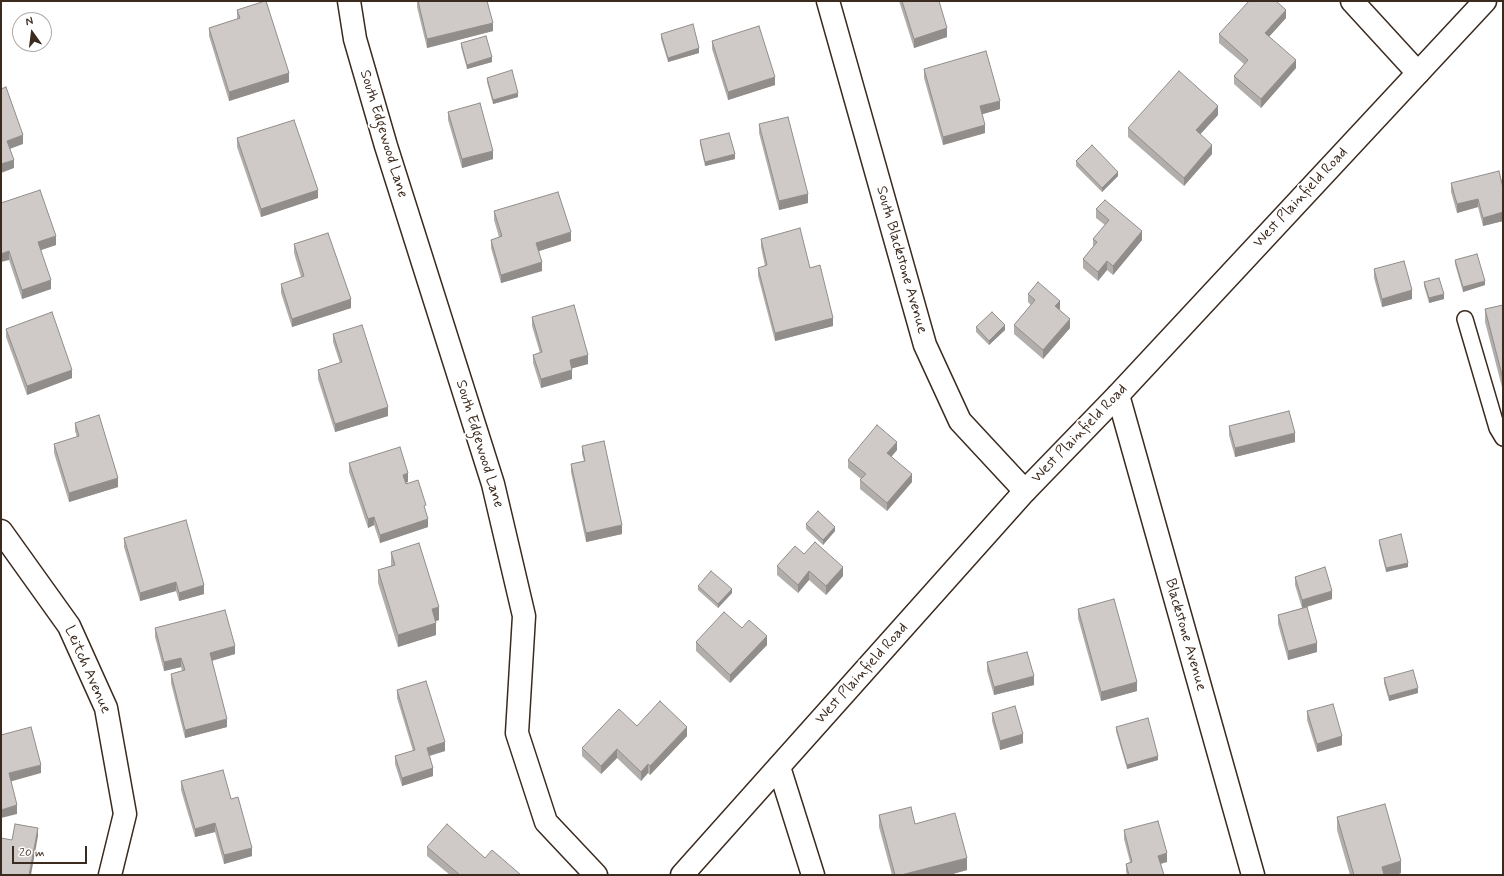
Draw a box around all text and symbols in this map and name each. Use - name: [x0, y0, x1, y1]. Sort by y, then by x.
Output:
- north arrow: [12, 12, 52, 52]
- text: N: [24, 14, 35, 29]
- street label: South Edgewood Lane: [355, 68, 411, 200]
- street label: West Plainfield Road: [1250, 144, 1352, 252]
- street label: South Blackstone Avenue: [871, 184, 931, 336]
- street label: South Edgewood Lane: [451, 378, 507, 510]
- street label: West Plainfield Road: [1028, 381, 1132, 487]
- street label: Blackstone Avenue: [1160, 577, 1210, 693]
- street label: West Plainfield Road: [812, 619, 912, 729]
- street label: Leitch Avenue: [60, 623, 114, 717]
- scale bar: [14, 838, 89, 864]
- text: 20 m: [19, 845, 45, 861]

